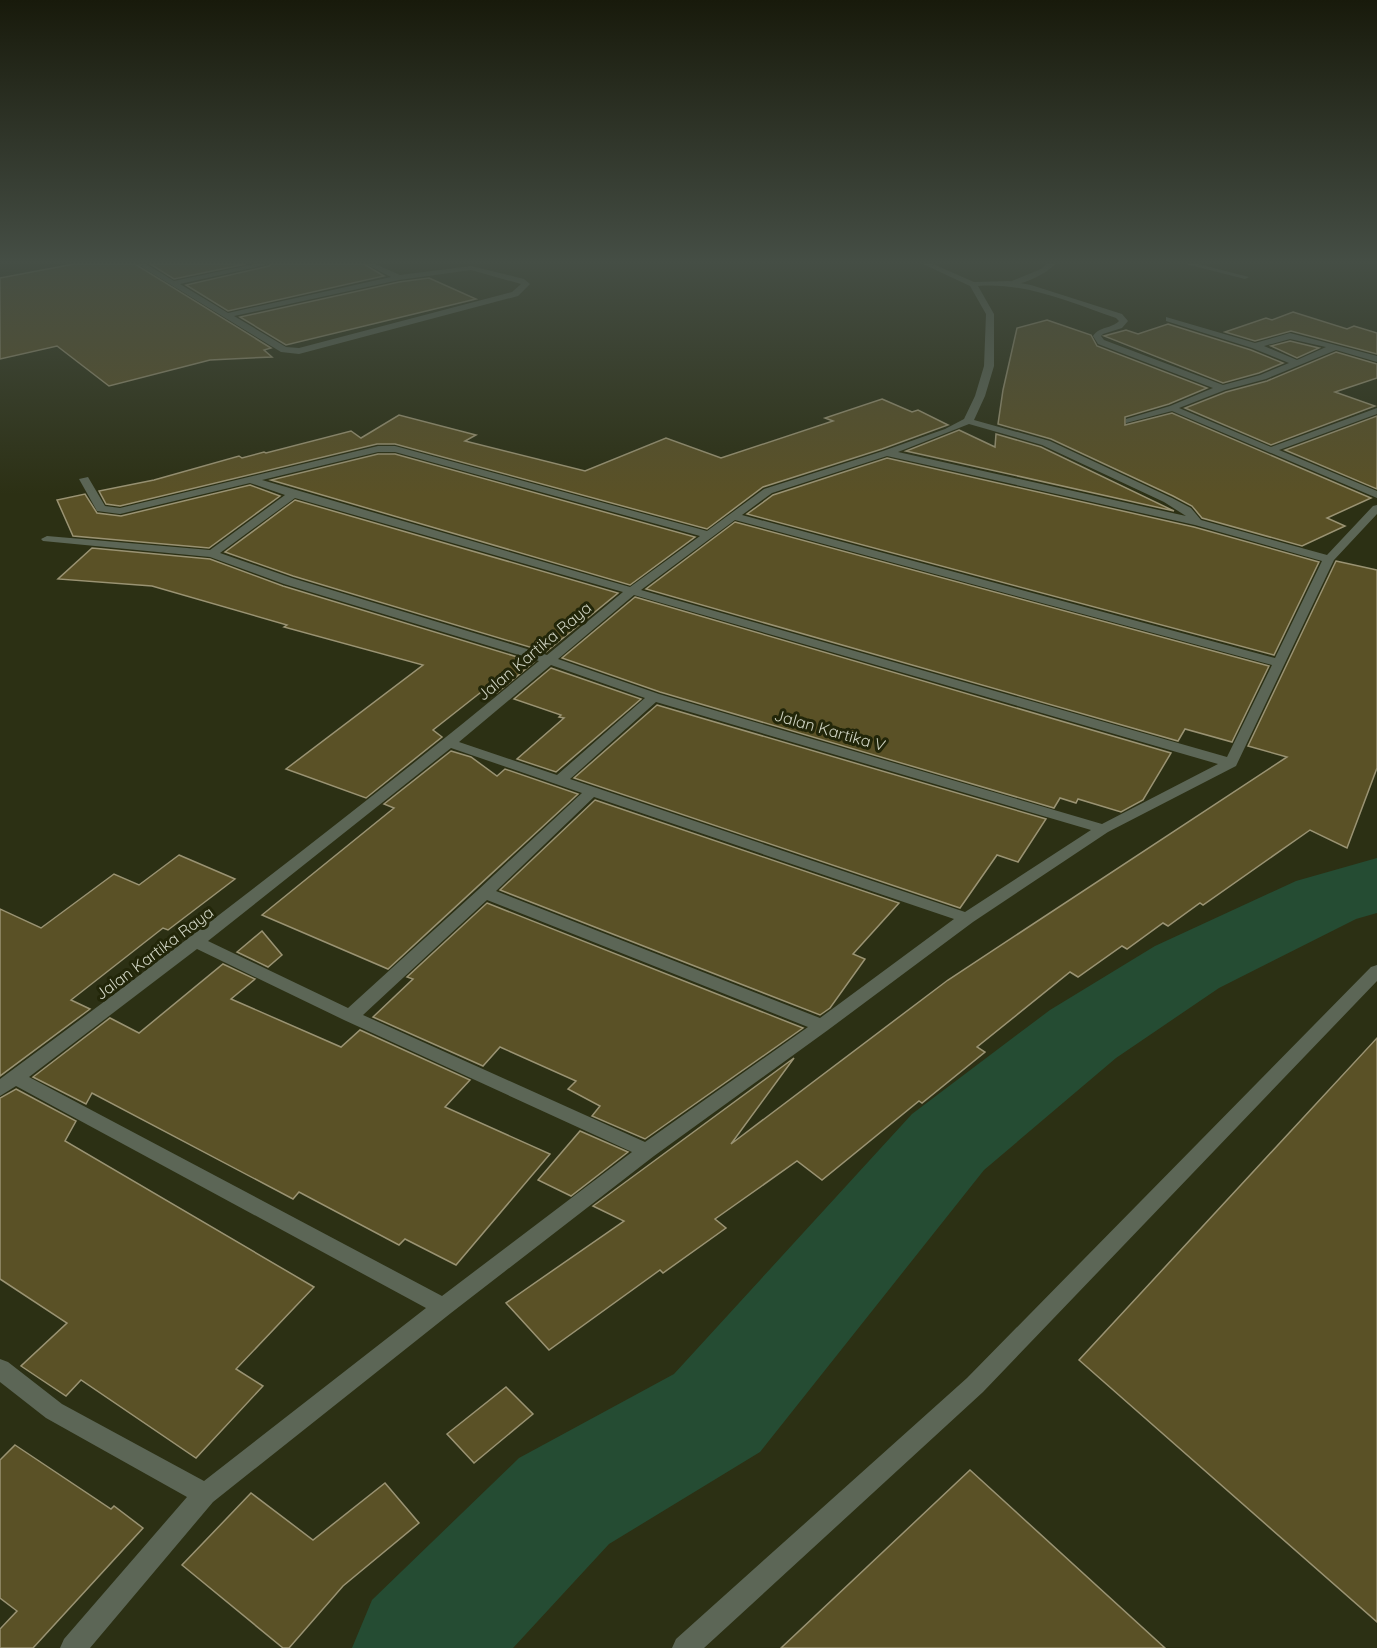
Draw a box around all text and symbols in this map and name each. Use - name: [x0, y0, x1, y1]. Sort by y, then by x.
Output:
- street label: Jalan Kartika Raya: [473, 597, 595, 705]
- street label: Jalan Kartika V: [772, 705, 888, 755]
- street label: Jalan Kartika Raya: [91, 902, 217, 1004]

